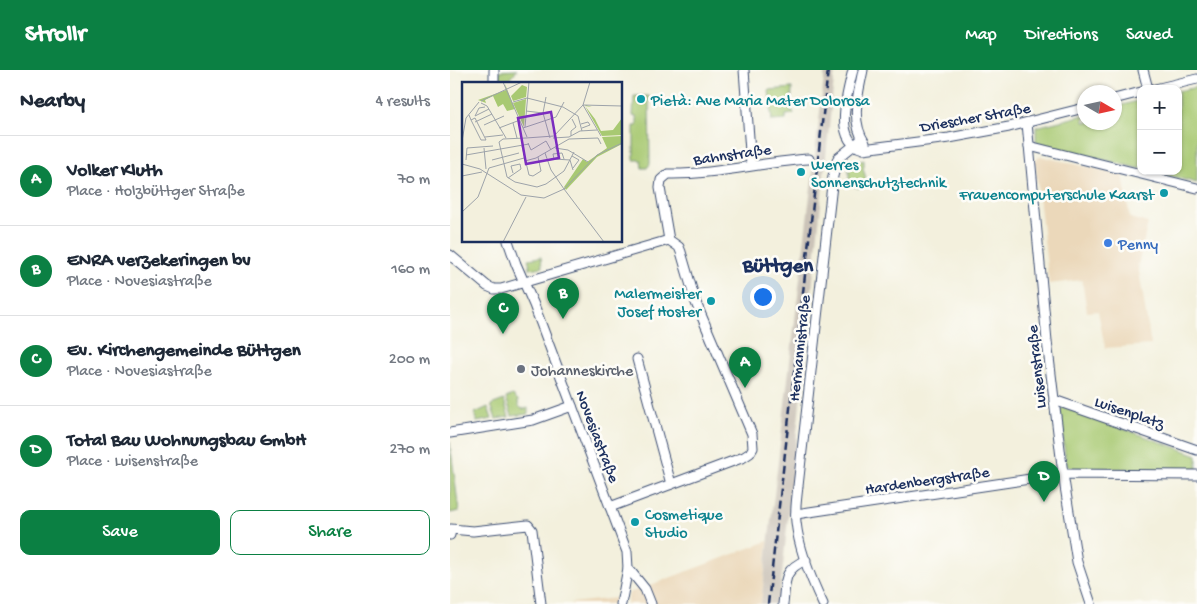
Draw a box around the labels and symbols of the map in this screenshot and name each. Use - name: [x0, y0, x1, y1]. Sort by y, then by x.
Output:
- inset map: [462, 82, 622, 242]
- north arrow: [1077, 85, 1122, 130]
- marker: Pietà: Ave Maria Mater Dolorosa: [635, 93, 647, 105]
- place label: Pietà: Ave Maria Mater Dolorosa: [650, 93, 871, 112]
- street label: Driescher Straße: [918, 100, 1033, 139]
- street label: Bahnstraße: [691, 142, 773, 171]
- place label: Werres Sonnenschutztechnik: [811, 157, 948, 194]
- marker: Werres Sonnenschutztechnik: [795, 166, 807, 178]
- place label: Frauencomputerschule Kaarst: [958, 187, 1155, 206]
- marker: Frauencomputerschule Kaarst: [1158, 187, 1170, 199]
- marker: Penny: [1102, 237, 1114, 249]
- place label: Penny: [1117, 237, 1158, 256]
- district label: Büttgen: [742, 255, 814, 280]
- pin: B: [547, 278, 579, 319]
- your location: [750, 284, 776, 310]
- place label: Malermeister Josef Hoster: [614, 286, 702, 323]
- pin: C: [487, 293, 519, 334]
- street label: Hermannistraße: [786, 293, 817, 403]
- marker: Malermeister Josef Hoster: [705, 295, 717, 307]
- street label: Luisenstraße: [1025, 323, 1052, 409]
- pin: A: [729, 347, 761, 388]
- marker: Johanneskirche: [515, 363, 527, 375]
- place label: Johanneskirche: [531, 363, 634, 382]
- street label: Novesiastraße: [569, 388, 622, 487]
- street label: Luisenplatz: [1092, 394, 1167, 435]
- pin: D: [1028, 461, 1060, 502]
- street label: Hardenbergstraße: [864, 464, 992, 501]
- place label: Cosmetique Studio: [645, 507, 724, 544]
- marker: Cosmetique Studio: [629, 516, 641, 528]

